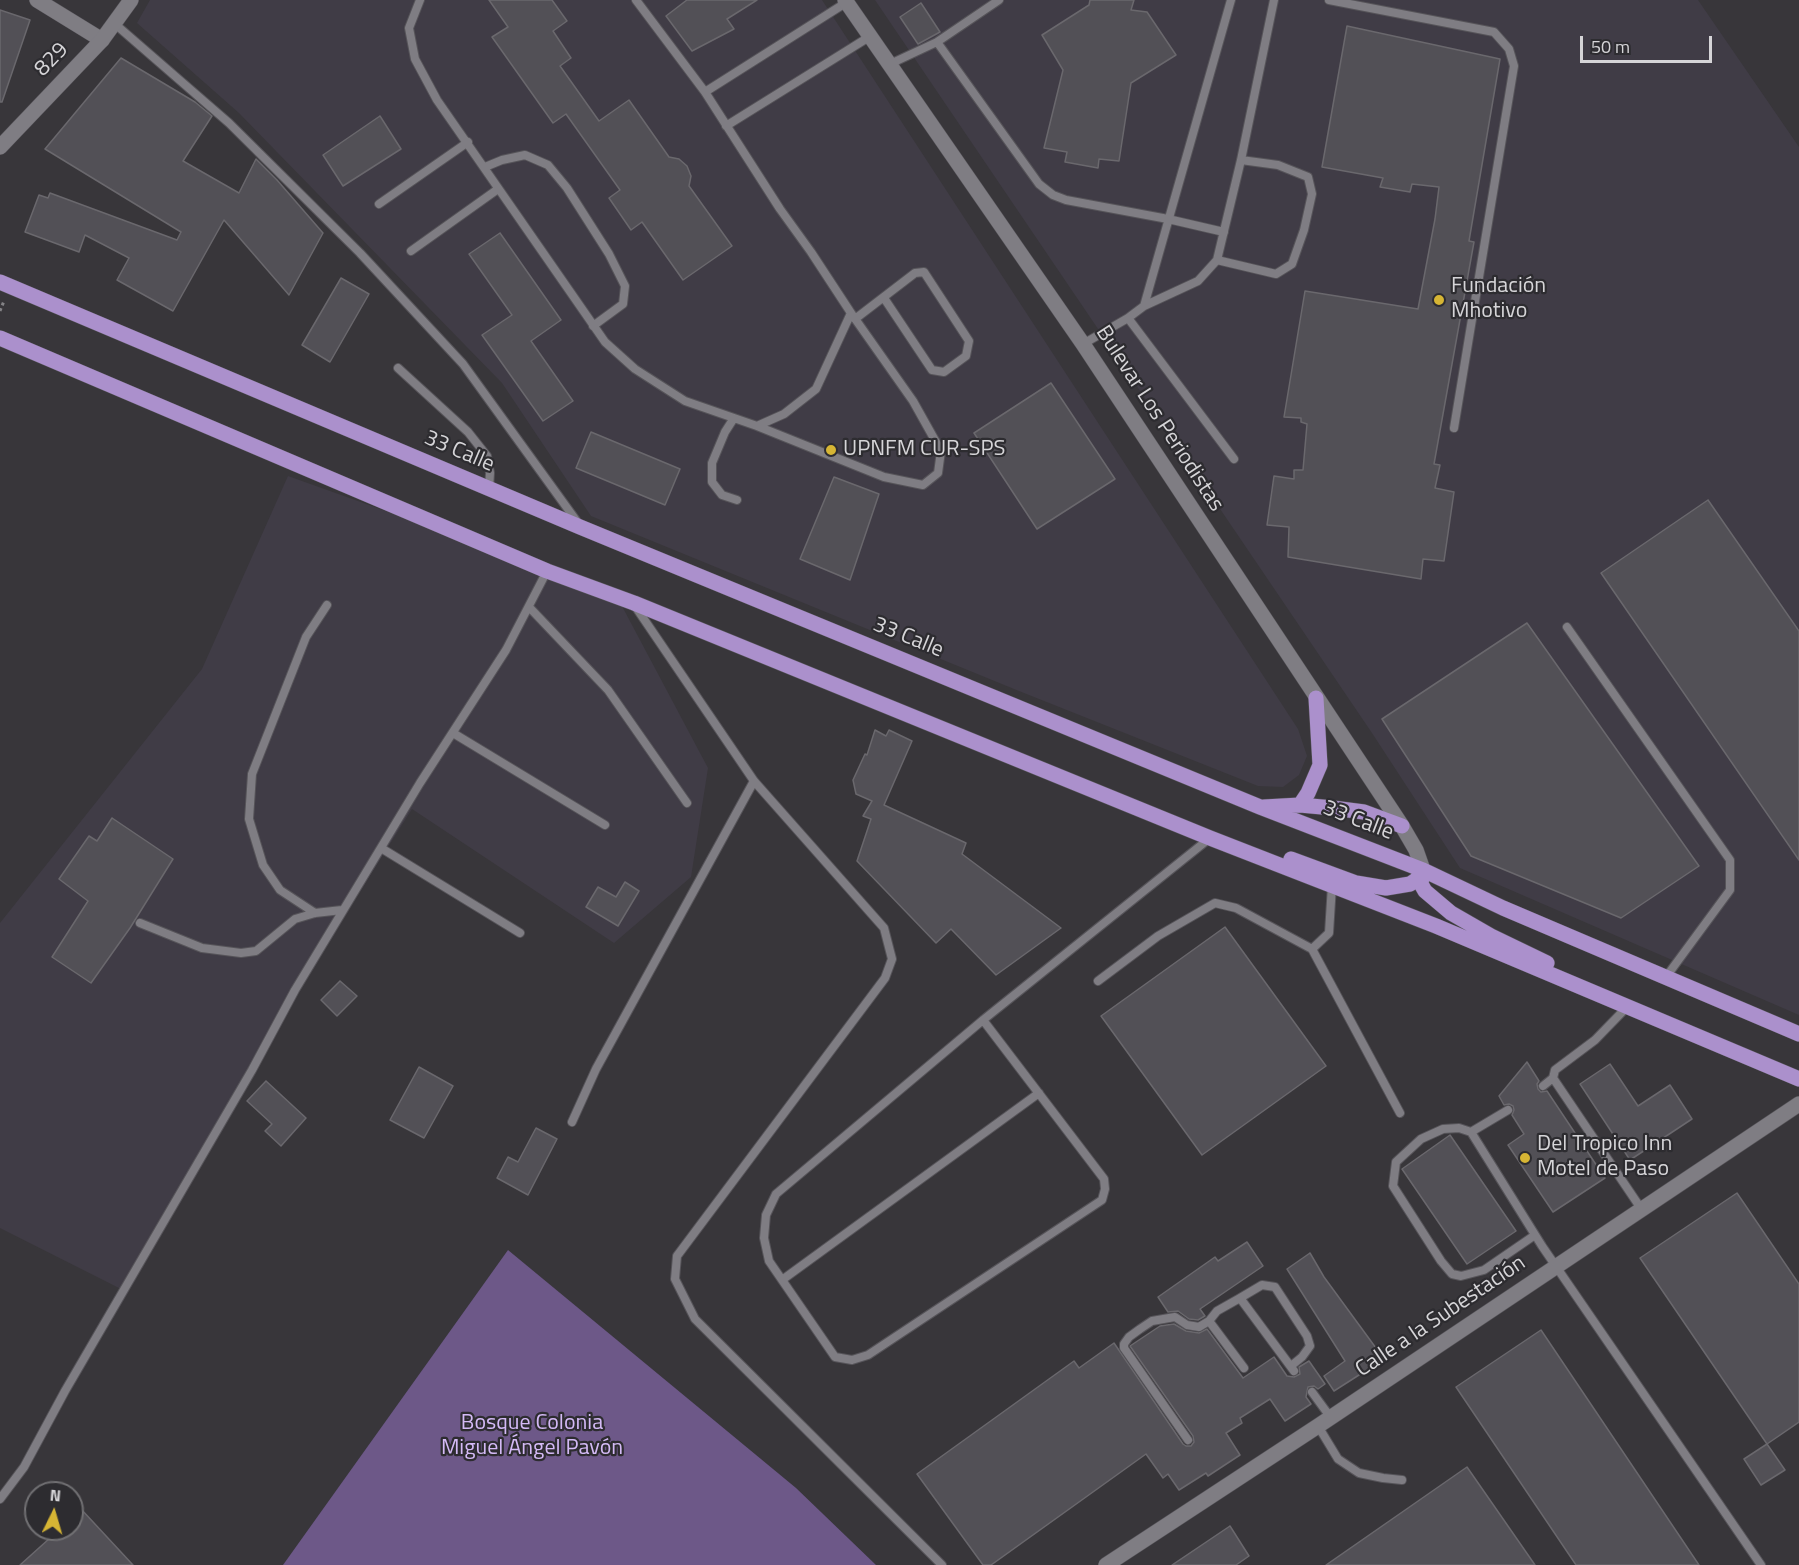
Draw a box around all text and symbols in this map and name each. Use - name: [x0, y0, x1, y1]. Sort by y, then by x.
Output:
- scale bar: [1583, 24, 1715, 62]
- text: 50 m: [1591, 33, 1630, 60]
- street label: 829: [30, 38, 74, 82]
- place label: Fundación Mhotivo: [1451, 274, 1546, 326]
- marker: Fundación Mhotivo: [1432, 293, 1446, 307]
- street label: Bulevar Los Periodistas: [1089, 321, 1229, 517]
- street label: 33 Calle: [420, 425, 498, 479]
- place label: UPNFM CUR-SPS: [843, 437, 1005, 463]
- marker: UPNFM CUR-SPS: [824, 443, 838, 457]
- street label: 33 Calle: [869, 612, 947, 664]
- street label: 33 Calle: [1319, 795, 1397, 847]
- place label: Del Tropico Inn Motel de Paso: [1537, 1132, 1672, 1184]
- marker: Del Tropico Inn Motel de Paso: [1518, 1151, 1532, 1165]
- street label: Calle a la Subestación: [1351, 1250, 1531, 1384]
- park label: Bosque Colonia Miguel Ángel Pavón: [441, 1411, 623, 1462]
- north arrow: [24, 1481, 84, 1541]
- text: N: [49, 1483, 62, 1507]

